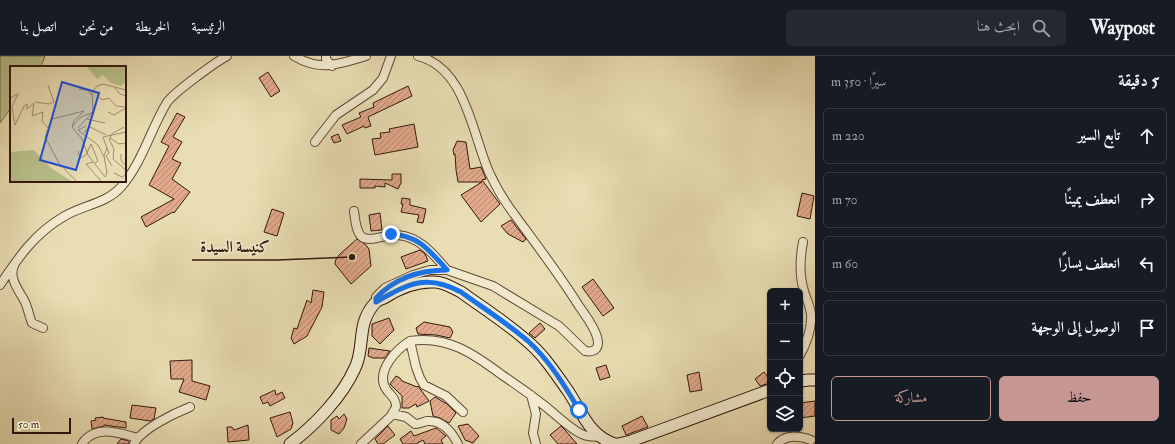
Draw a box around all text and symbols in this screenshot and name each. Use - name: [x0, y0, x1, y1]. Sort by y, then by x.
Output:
- search box: [786, 10, 1066, 46]
- text: Waypost: [1090, 16, 1155, 40]
- text: ابحث هنا: [977, 17, 1020, 36]
- icon: search: [1030, 17, 1052, 39]
- text: اتصل بنا: [20, 18, 57, 35]
- text: من نحن: [79, 18, 113, 35]
- text: الخريطة: [135, 18, 169, 35]
- text: الرئيسية: [191, 18, 225, 35]
- inset map: [10, 66, 126, 182]
- text: 5 دقيقة: [1118, 70, 1159, 91]
- text: سيرًا · 350 m: [831, 74, 886, 90]
- icon: ahead: [1136, 125, 1158, 147]
- text: تابع السير: [1078, 126, 1120, 145]
- text: 220 m: [832, 128, 865, 144]
- icon: right: [1136, 189, 1158, 211]
- text: انعطف يمينًا: [1065, 190, 1120, 209]
- text: 70 m: [832, 192, 857, 208]
- route end: [382, 225, 400, 243]
- callout: كنيسة السيدة: [192, 232, 277, 260]
- text: كنيسة السيدة: [200, 237, 270, 257]
- icon: left: [1136, 253, 1158, 275]
- text: انعطف يسارًا: [1059, 254, 1120, 273]
- text: 60 m: [832, 256, 858, 272]
- map controls: [767, 288, 803, 432]
- button: +: [767, 288, 803, 324]
- icon: arrive: [1136, 317, 1158, 339]
- text: الوصول إلى الوجهة: [1032, 318, 1120, 337]
- button: −: [767, 324, 803, 360]
- button: locate: [767, 360, 803, 396]
- button: مشاركة: [831, 376, 991, 421]
- button: حفظ: [999, 376, 1159, 421]
- button: layers: [767, 396, 803, 432]
- route start: [570, 401, 588, 419]
- scale bar: [12, 416, 71, 435]
- text: 50 m: [18, 418, 39, 431]

